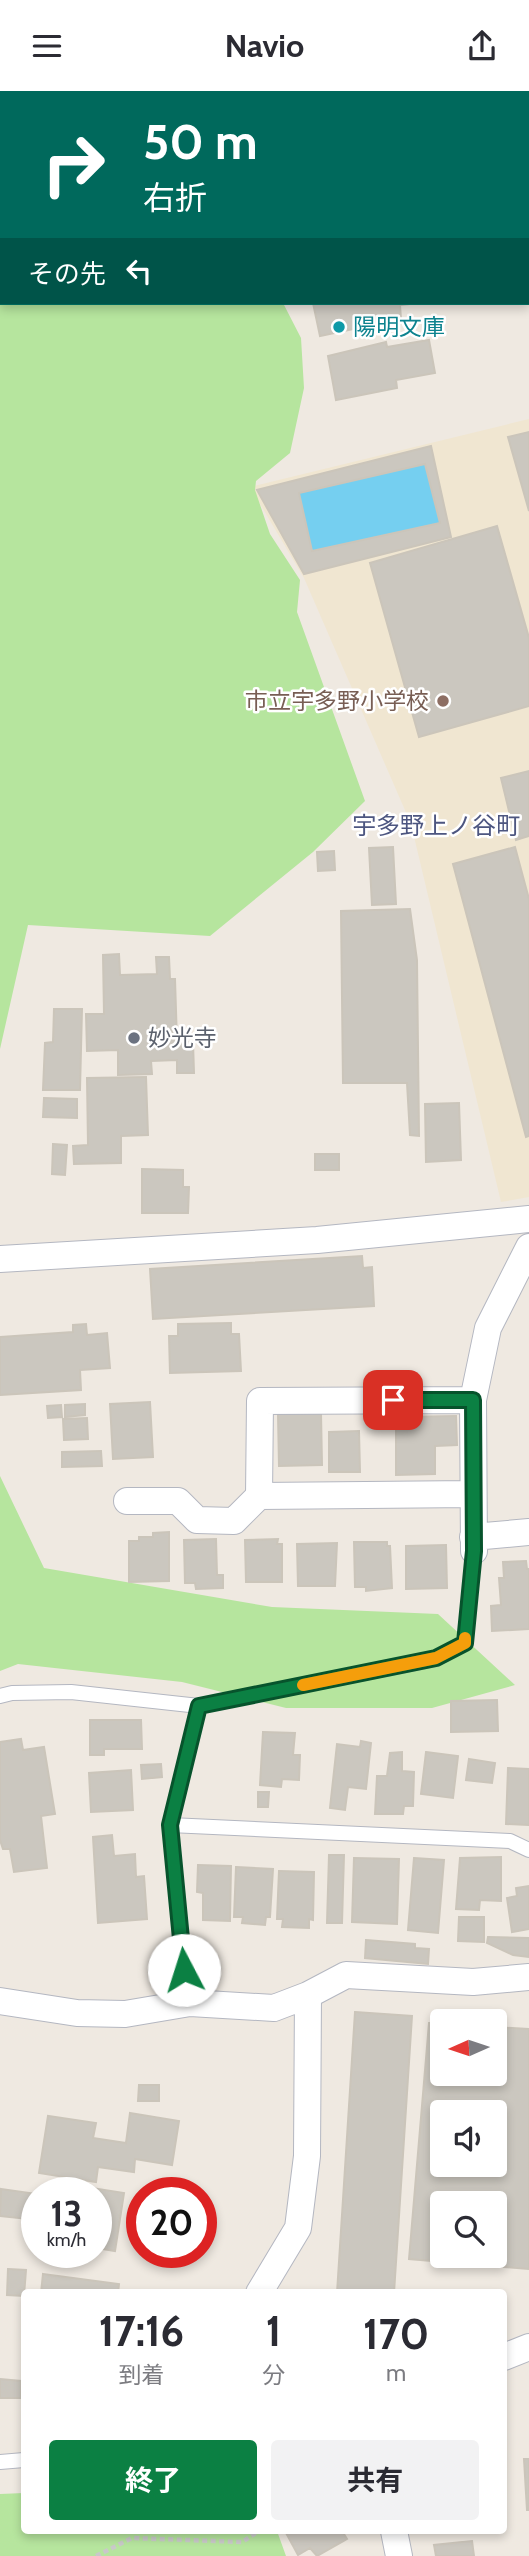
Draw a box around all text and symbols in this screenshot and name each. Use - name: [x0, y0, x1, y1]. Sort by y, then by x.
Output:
- text: Navio: [225, 26, 304, 65]
- icon: menu: [28, 27, 66, 65]
- icon: share: [463, 27, 501, 65]
- text: 50 m: [143, 112, 258, 171]
- icon: right: [28, 119, 119, 210]
- text: 右折: [143, 178, 207, 217]
- icon: left: [120, 252, 158, 290]
- text: その先: [28, 258, 106, 290]
- place label: 陽明文庫: [353, 313, 445, 341]
- marker: 陽明文庫: [331, 319, 347, 335]
- place label: 市立宇多野小学校: [245, 687, 429, 715]
- marker: 市立宇多野小学校: [435, 693, 451, 709]
- district label: 宇多野上ノ谷町: [352, 811, 520, 840]
- place label: 妙光寺: [148, 1024, 217, 1052]
- marker: 妙光寺: [126, 1030, 142, 1046]
- pin: [363, 1370, 423, 1430]
- icon: arrive: [374, 1381, 412, 1419]
- position arrow: [147, 1933, 221, 2007]
- north arrow: [430, 2009, 508, 2086]
- map controls: [430, 2009, 507, 2268]
- button: sound: [430, 2100, 507, 2177]
- speed limit sign: 20: [126, 2177, 217, 2268]
- button: search: [430, 2191, 507, 2268]
- text: 13: [51, 2192, 82, 2235]
- text: km/h: [47, 2229, 86, 2251]
- text: 17:16: [99, 2305, 184, 2357]
- text: 1: [266, 2305, 281, 2357]
- text: 170: [363, 2308, 429, 2360]
- text: m: [386, 2359, 406, 2387]
- text: 到着: [119, 2361, 165, 2389]
- text: 分: [262, 2361, 285, 2389]
- button: 終了: [49, 2440, 257, 2520]
- button: 共有: [271, 2440, 479, 2520]

